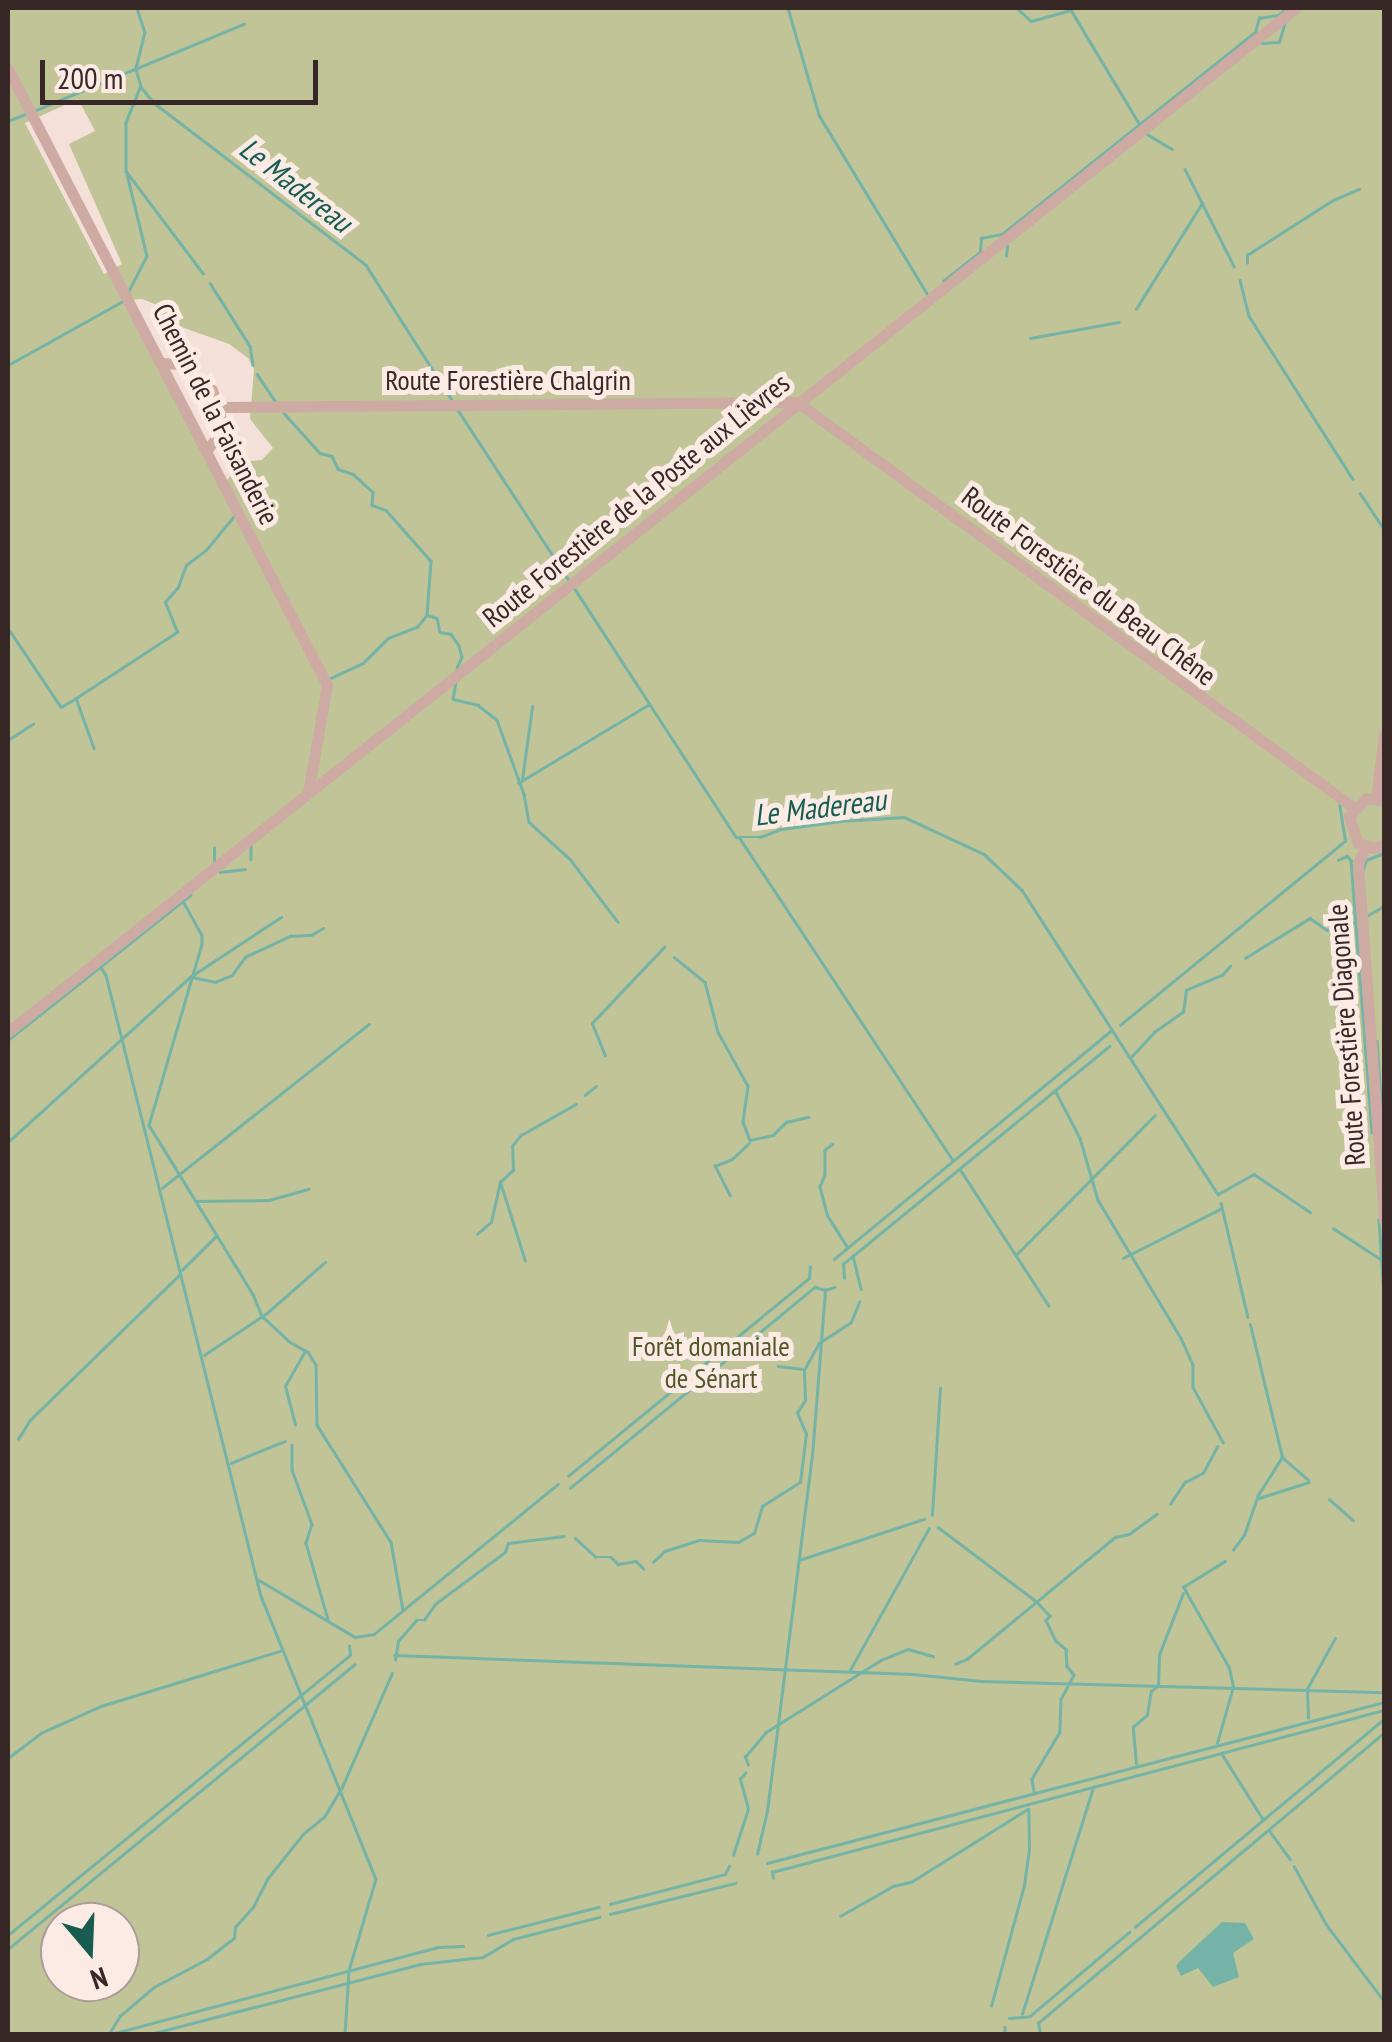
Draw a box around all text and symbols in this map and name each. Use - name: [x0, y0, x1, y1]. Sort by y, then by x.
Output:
- scale bar: [45, 40, 322, 102]
- text: 200 m: [57, 58, 123, 97]
- water label: Le Madereau: [233, 130, 359, 240]
- street label: Chemin de la Faisanderie: [146, 298, 286, 530]
- street label: Route Forestière Chalgrin: [385, 363, 631, 397]
- street label: Route Forestière de la Poste aux Lièvres: [476, 366, 796, 634]
- street label: Route Forestière du Beau Chêne: [955, 480, 1223, 692]
- water label: Le Madereau: [752, 781, 888, 833]
- street label: Route Forestière Diagonale: [1320, 903, 1372, 1167]
- park label: Forêt domaniale de Sénart: [632, 1329, 790, 1395]
- north arrow: [40, 1902, 140, 2002]
- text: N: [86, 1959, 112, 1999]

